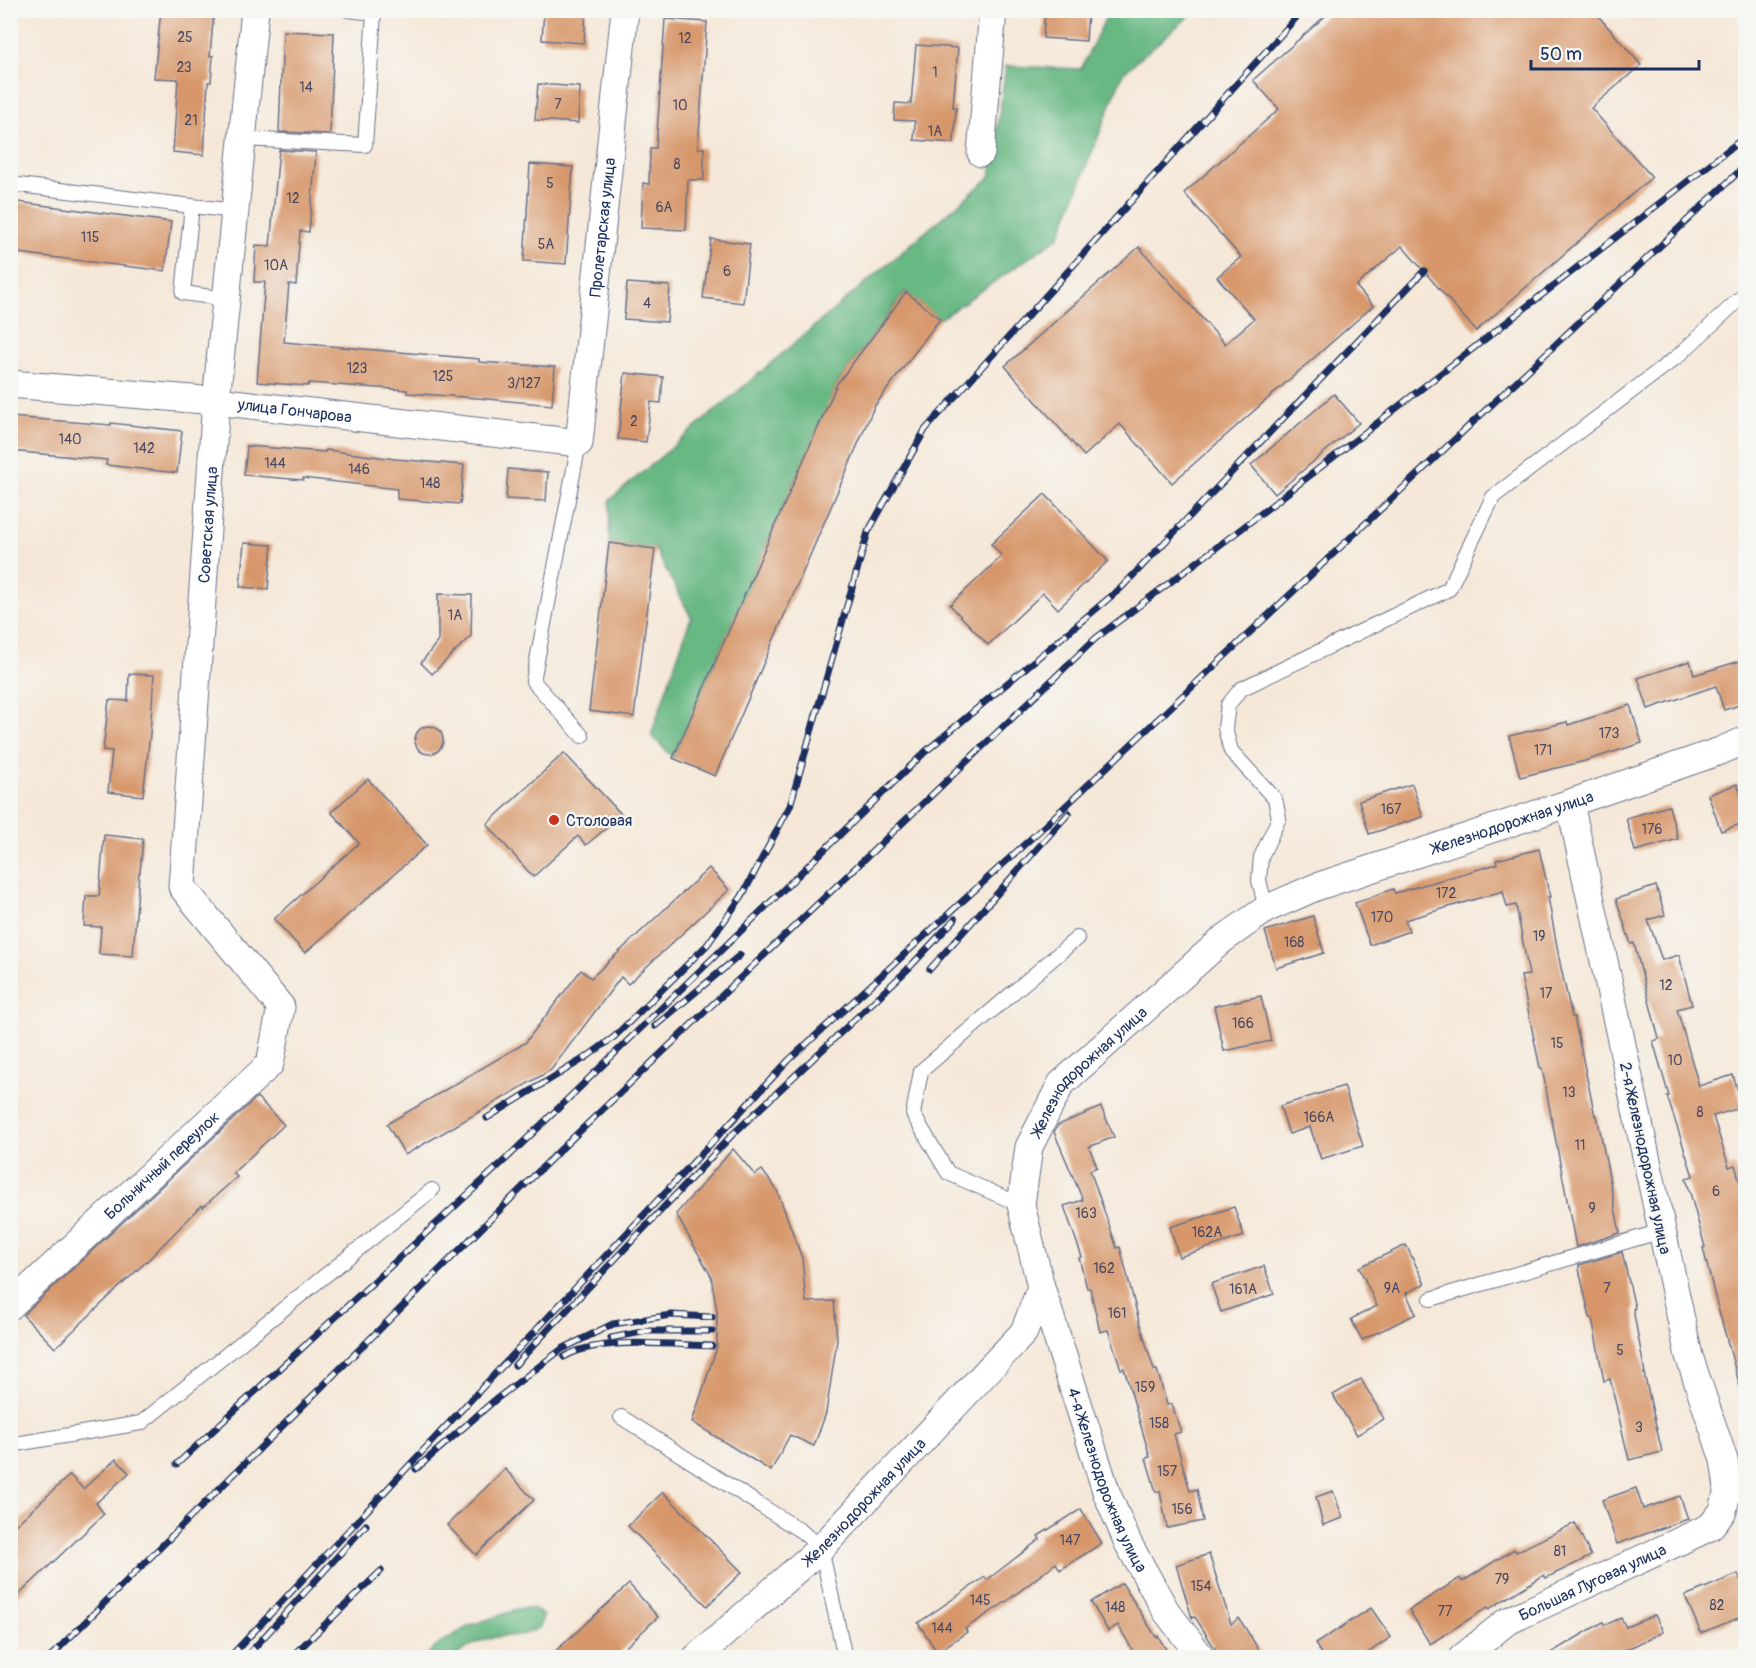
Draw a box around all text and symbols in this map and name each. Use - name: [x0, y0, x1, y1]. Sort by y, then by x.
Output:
- house number: 25: [177, 29, 193, 46]
- house number: 12: [678, 30, 692, 47]
- scale bar: [1531, 33, 1699, 71]
- text: 50 m: [1540, 43, 1582, 66]
- house number: 23: [176, 59, 192, 76]
- house number: 1: [932, 64, 938, 81]
- house number: 14: [299, 79, 313, 96]
- house number: 7: [554, 96, 562, 113]
- house number: 10: [672, 97, 688, 114]
- house number: 21: [184, 112, 198, 129]
- house number: 1А: [928, 123, 942, 140]
- house number: 8: [673, 156, 681, 173]
- street label: Пролетарская улица: [586, 157, 620, 298]
- house number: 5: [546, 175, 554, 192]
- house number: 12: [286, 190, 300, 207]
- house number: 6А: [655, 199, 673, 216]
- house number: 115: [81, 229, 99, 246]
- house number: 5А: [538, 236, 554, 253]
- house number: 10А: [264, 257, 288, 274]
- house number: 6: [723, 263, 731, 280]
- house number: 4: [643, 295, 651, 312]
- house number: 123: [347, 360, 368, 377]
- house number: 125: [433, 368, 453, 385]
- house number: 3/127: [507, 375, 541, 392]
- street label: улица Гончарова: [236, 394, 353, 428]
- house number: 2: [630, 413, 638, 430]
- house number: 140: [58, 431, 82, 448]
- house number: 142: [133, 440, 155, 457]
- house number: 144: [264, 455, 286, 472]
- house number: 146: [348, 461, 370, 478]
- street label: Советская улица: [194, 466, 222, 584]
- house number: 148: [420, 475, 440, 492]
- house number: 1А: [448, 607, 462, 624]
- house number: 173: [1599, 725, 1620, 742]
- house number: 171: [1534, 742, 1552, 759]
- street label: Железнодорожная улица: [1427, 787, 1596, 860]
- house number: 167: [1381, 801, 1402, 818]
- place label: Столовая: [566, 811, 632, 831]
- marker: Столовая: [547, 813, 561, 827]
- house number: 176: [1641, 821, 1663, 838]
- house number: 172: [1436, 885, 1457, 902]
- house number: 170: [1371, 909, 1393, 926]
- house number: 19: [1533, 928, 1545, 945]
- house number: 168: [1284, 934, 1304, 951]
- house number: 12: [1659, 977, 1673, 994]
- house number: 17: [1540, 985, 1553, 1002]
- street label: Железнодорожная улица: [1026, 1003, 1152, 1143]
- house number: 166: [1232, 1015, 1254, 1032]
- house number: 15: [1550, 1035, 1564, 1052]
- house number: 10: [1667, 1052, 1683, 1069]
- street label: 2-я Железнодорожная улица: [1615, 1060, 1675, 1256]
- house number: 13: [1562, 1084, 1576, 1101]
- house number: 8: [1696, 1104, 1704, 1121]
- street label: Больничный переулок: [100, 1107, 224, 1224]
- house number: 166А: [1304, 1109, 1334, 1126]
- house number: 11: [1575, 1137, 1585, 1154]
- house number: 6: [1712, 1183, 1720, 1200]
- house number: 9: [1588, 1200, 1596, 1217]
- house number: 163: [1075, 1205, 1097, 1222]
- house number: 162А: [1192, 1224, 1222, 1241]
- house number: 162: [1093, 1260, 1115, 1277]
- house number: 9А: [1384, 1280, 1400, 1297]
- house number: 7: [1603, 1280, 1611, 1297]
- house number: 161А: [1229, 1281, 1257, 1298]
- house number: 161: [1107, 1305, 1127, 1322]
- house number: 5: [1616, 1342, 1624, 1359]
- house number: 159: [1135, 1379, 1155, 1396]
- street label: 4-я Железнодорожная улица: [1063, 1385, 1151, 1576]
- house number: 158: [1149, 1415, 1169, 1432]
- house number: 3: [1635, 1419, 1643, 1436]
- street label: Железнодорожная улица: [797, 1434, 930, 1572]
- house number: 157: [1157, 1463, 1178, 1480]
- house number: 156: [1171, 1501, 1193, 1518]
- house number: 147: [1060, 1532, 1081, 1549]
- street label: Большая Луговая улица: [1516, 1540, 1670, 1626]
- house number: 81: [1554, 1543, 1566, 1560]
- house number: 79: [1495, 1571, 1509, 1588]
- house number: 154: [1190, 1578, 1212, 1595]
- house number: 145: [969, 1592, 991, 1609]
- house number: 82: [1710, 1597, 1725, 1614]
- house number: 148: [1105, 1599, 1125, 1616]
- house number: 77: [1438, 1603, 1453, 1620]
- house number: 144: [931, 1620, 953, 1637]

